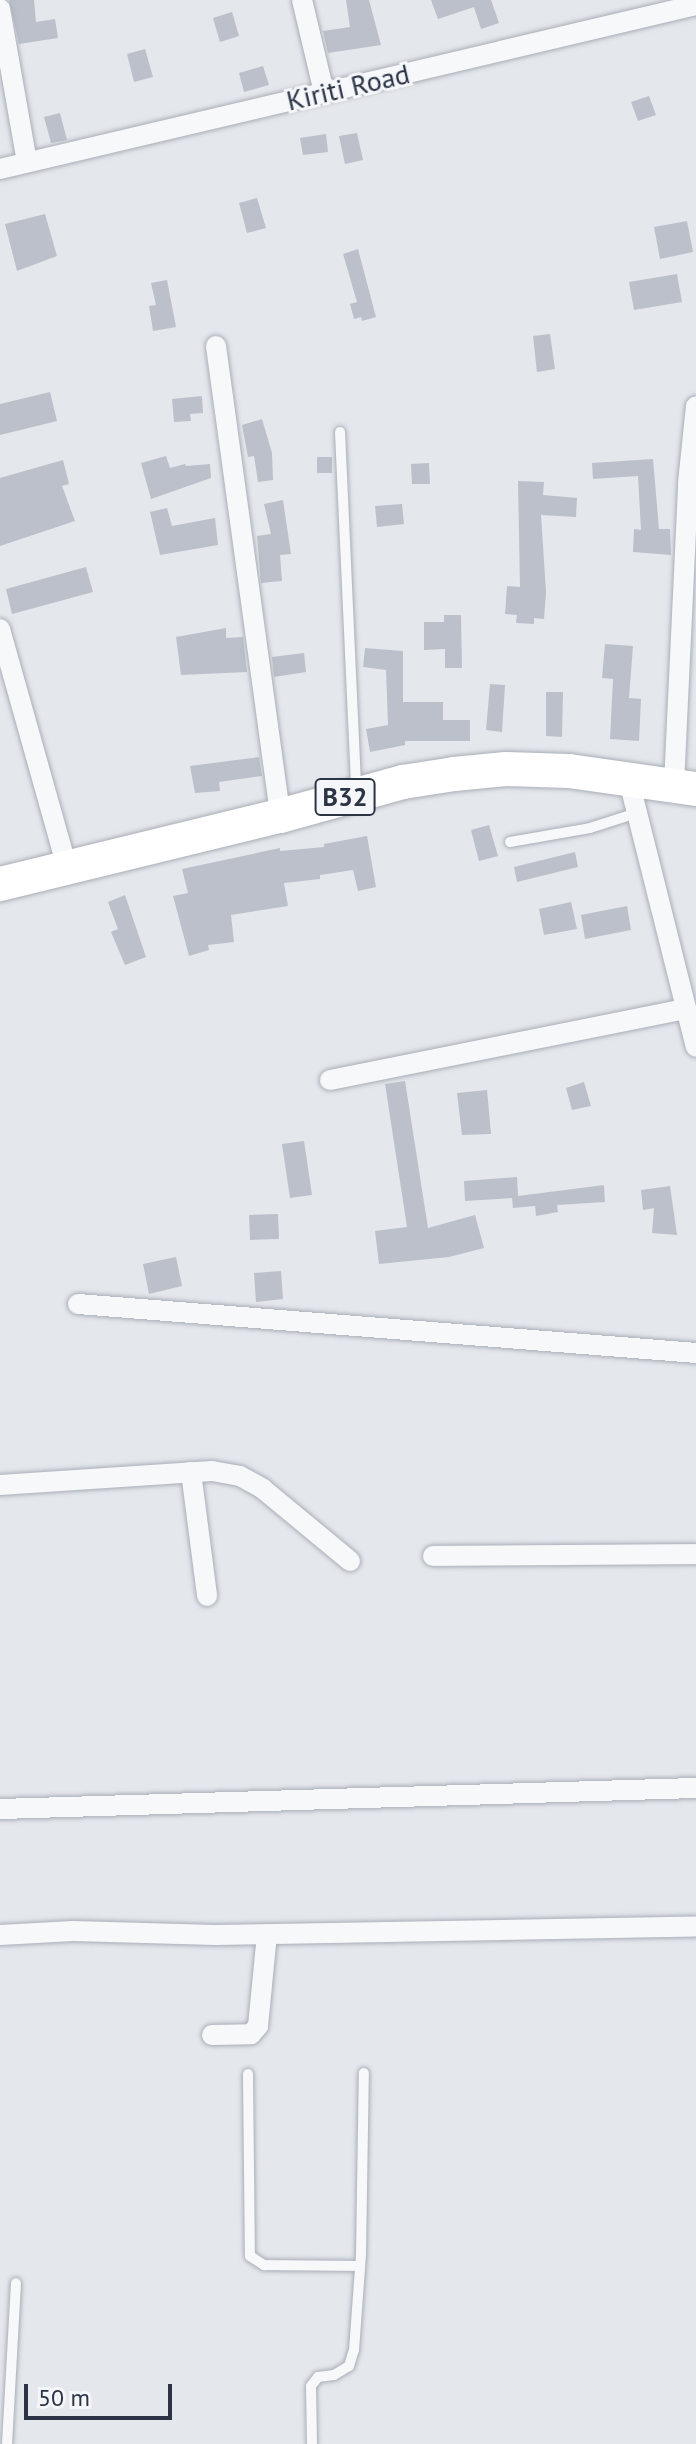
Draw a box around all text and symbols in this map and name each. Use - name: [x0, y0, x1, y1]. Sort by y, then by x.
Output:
- street label: Kiriti Road: [283, 57, 413, 117]
- road number: B32: [313, 775, 377, 819]
- scale bar: [28, 2368, 176, 2418]
- text: 50 m: [38, 2382, 90, 2413]

